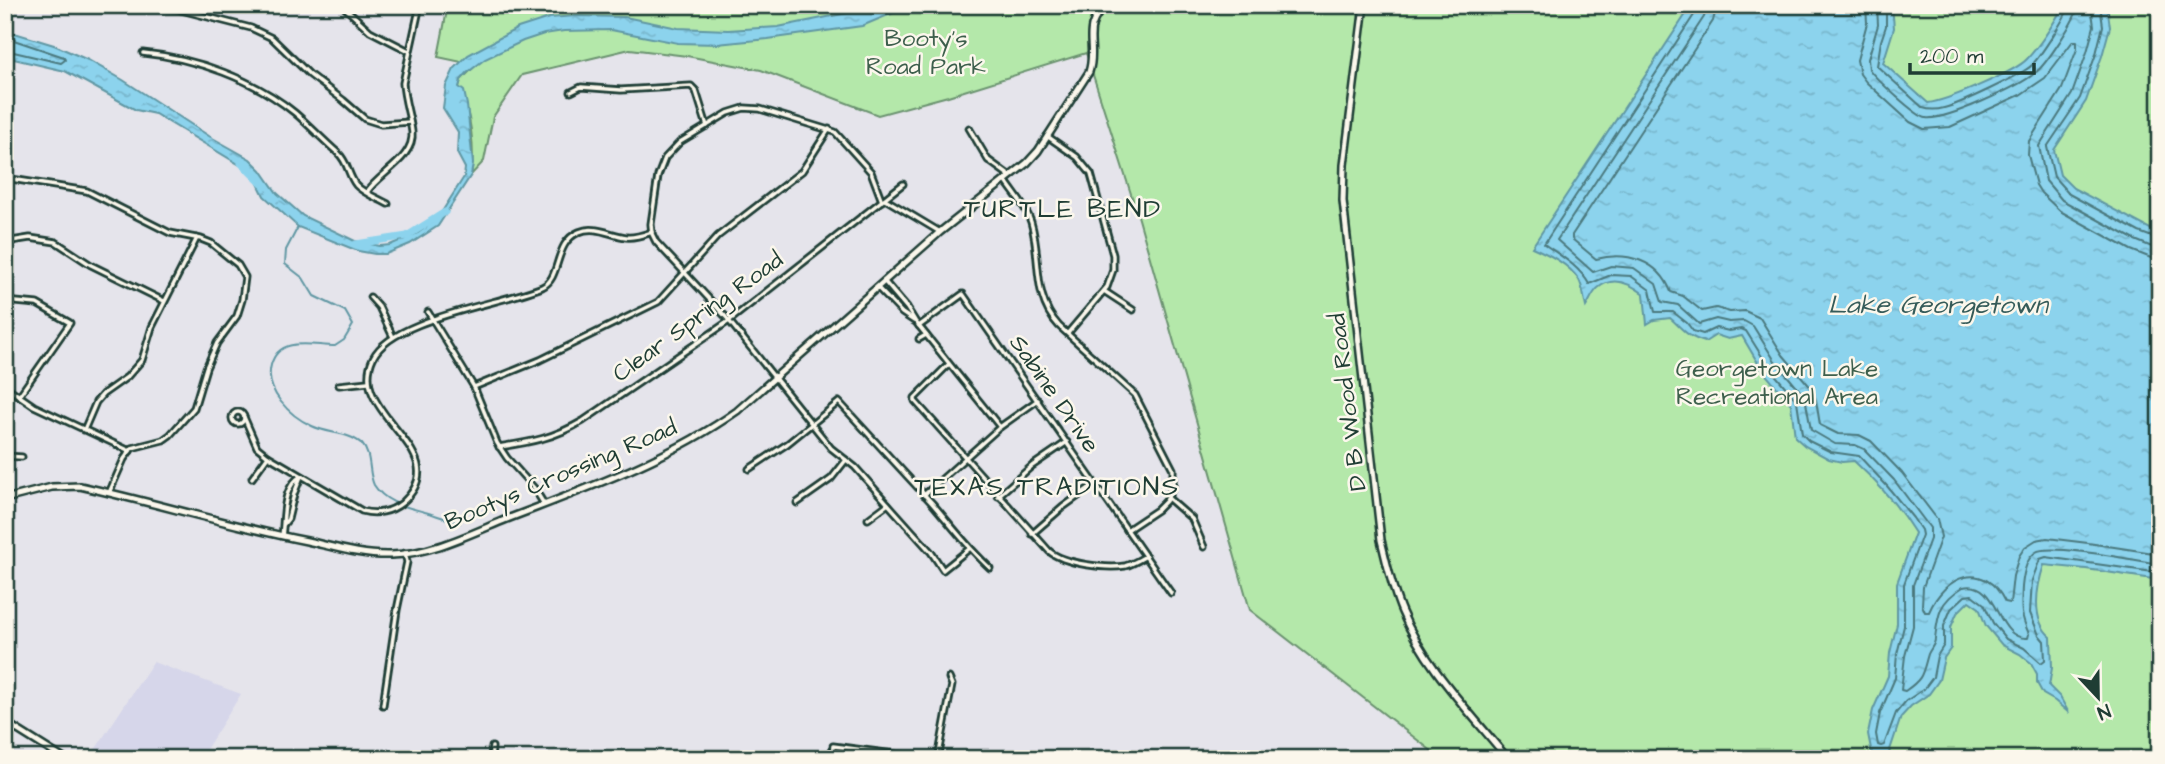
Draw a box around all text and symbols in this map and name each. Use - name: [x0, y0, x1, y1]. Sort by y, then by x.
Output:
- park label: Booty's Road Park: [866, 22, 986, 84]
- scale bar: [1910, 32, 2034, 76]
- text: 200 m: [1920, 42, 1984, 71]
- district label: TURTLE BEND: [964, 191, 1162, 227]
- street label: Clear Spring Road: [606, 243, 791, 391]
- water label: Lake Georgetown: [1828, 287, 2050, 324]
- street label: D B Wood Road: [1320, 311, 1376, 493]
- street label: Sabine Drive: [1001, 328, 1107, 460]
- park label: Georgetown Lake Recreational Area: [1676, 352, 1878, 414]
- street label: Bootys Crossing Road: [440, 411, 683, 540]
- district label: TEXAS TRADITIONS: [914, 469, 1180, 505]
- north arrow: [2064, 662, 2134, 732]
- text: N: [2093, 697, 2114, 726]

